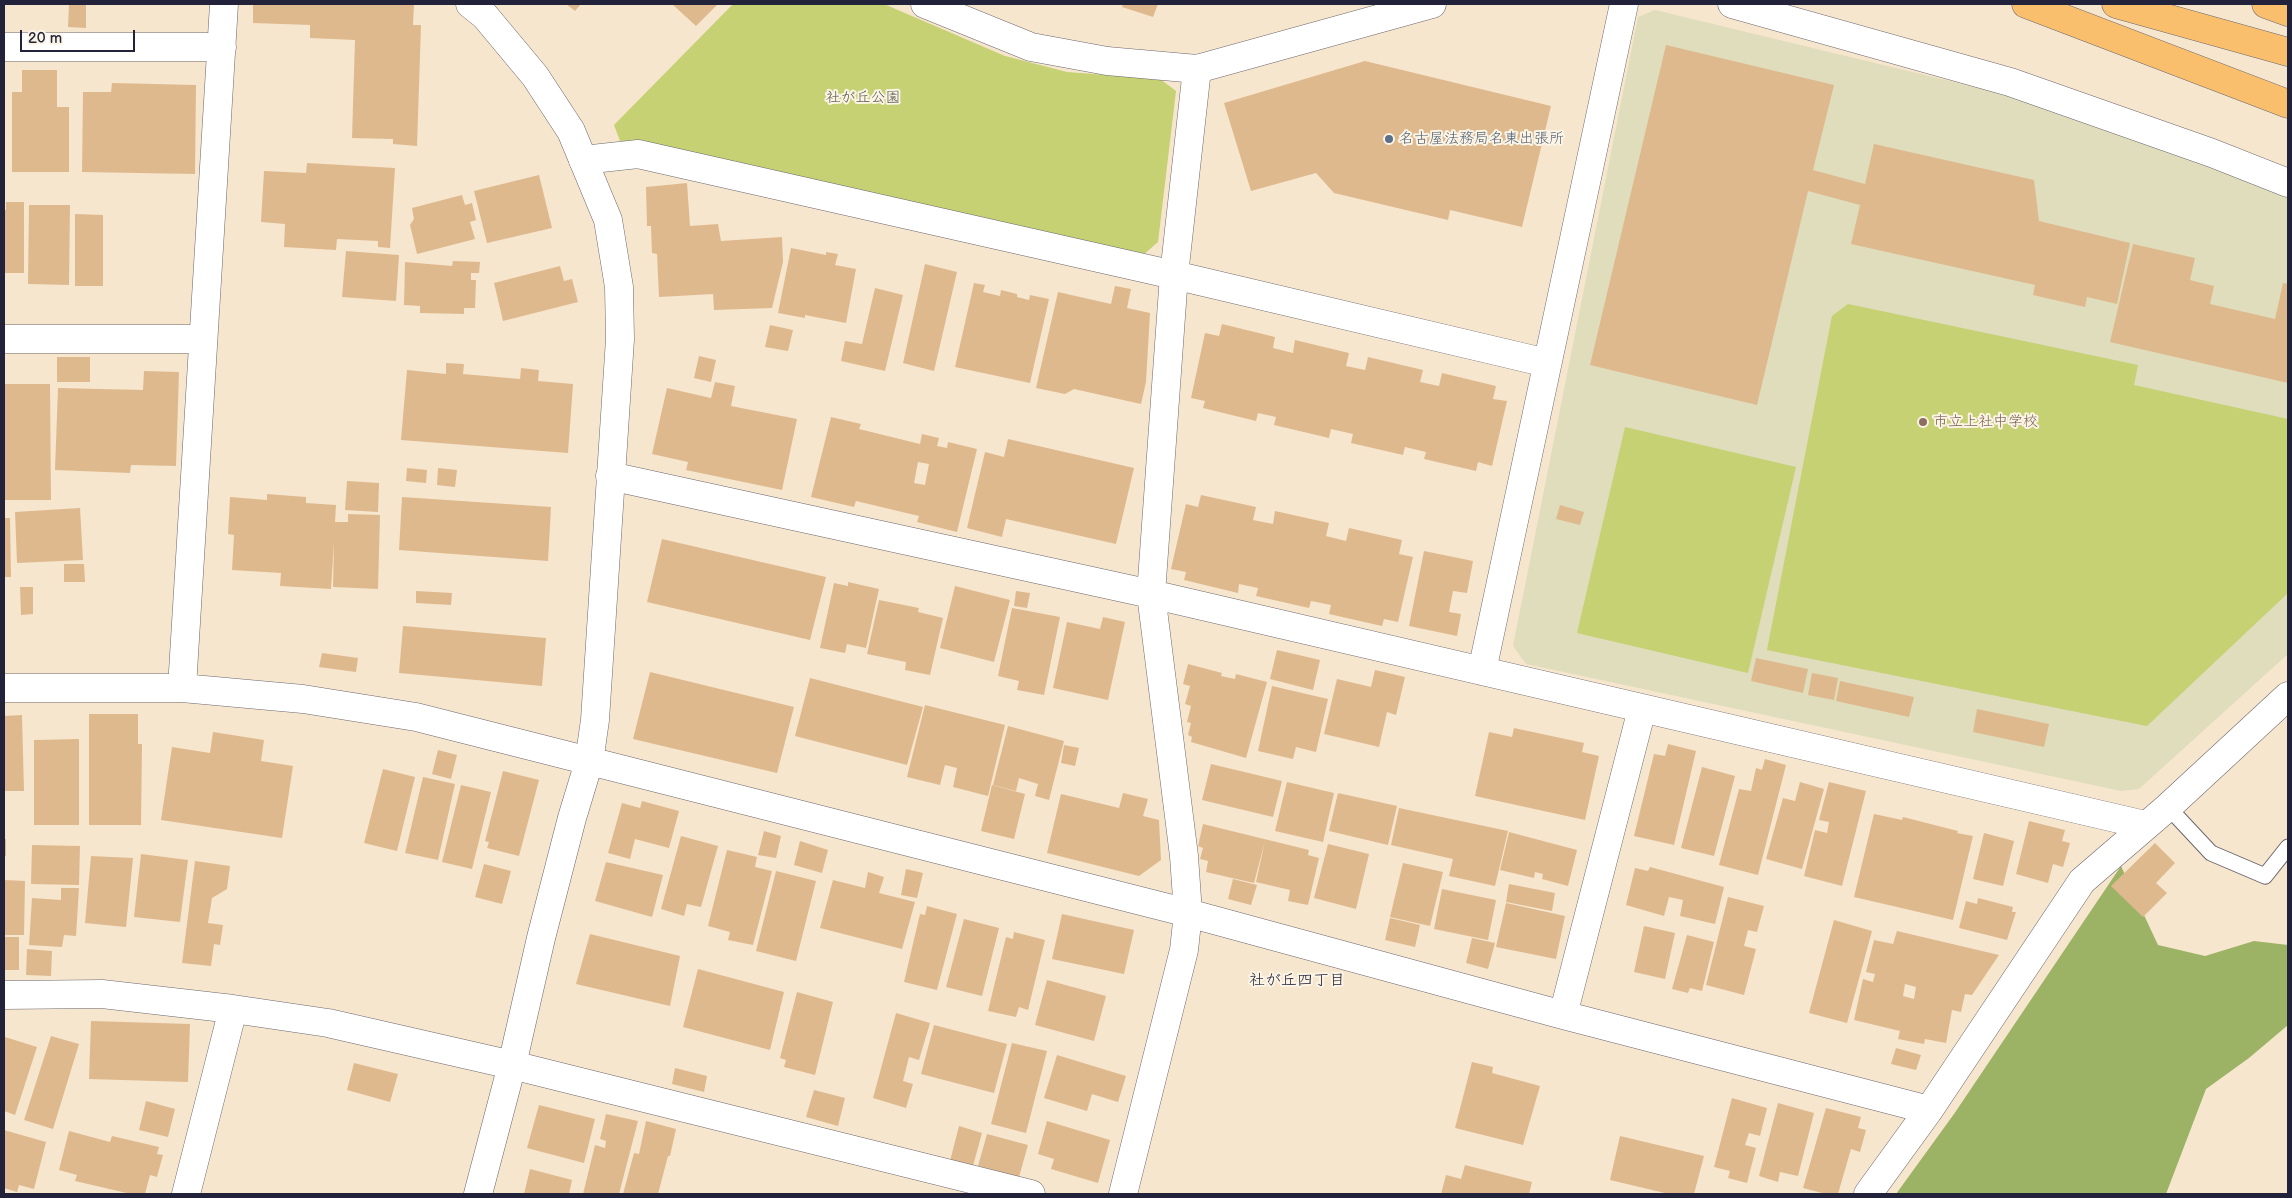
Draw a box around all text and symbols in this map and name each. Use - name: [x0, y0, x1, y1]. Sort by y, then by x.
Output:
- scale bar: [22, 20, 138, 52]
- text: 20 m: [28, 29, 62, 48]
- park label: 社が丘公園: [826, 89, 900, 107]
- place label: 名古屋法務局名東出張所: [1399, 130, 1564, 148]
- marker: 名古屋法務局名東出張所: [1383, 133, 1395, 145]
- place label: 市立上社中学校: [1933, 413, 2038, 431]
- marker: 市立上社中学校: [1917, 416, 1929, 428]
- district label: 社が丘四丁目: [1249, 971, 1345, 991]

